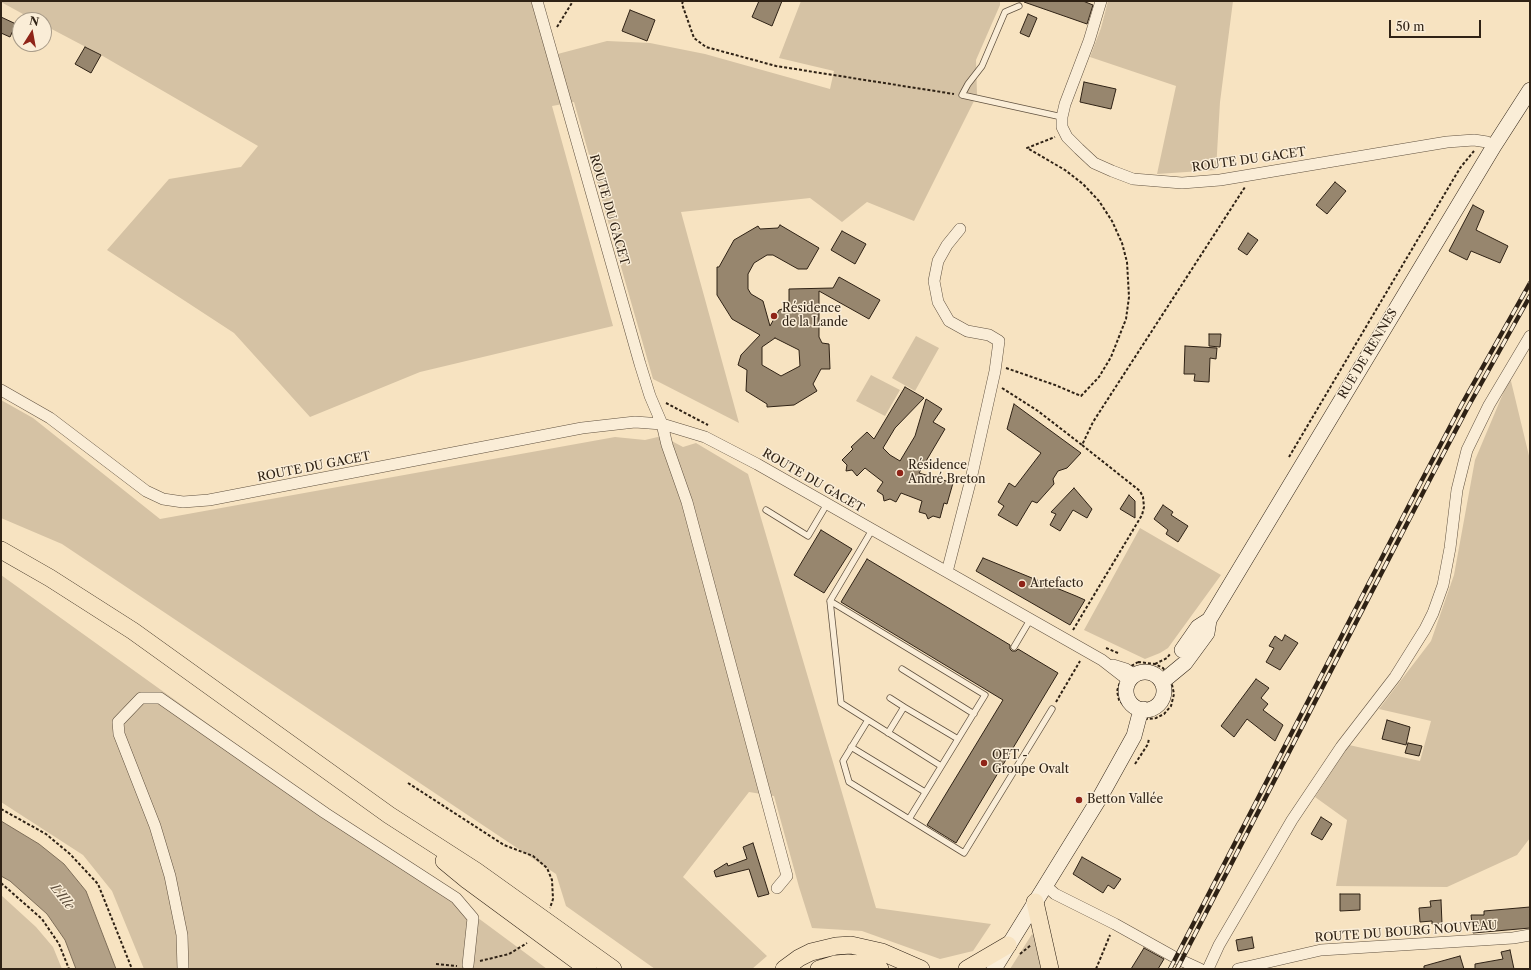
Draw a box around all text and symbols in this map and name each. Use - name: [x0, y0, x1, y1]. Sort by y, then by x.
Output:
- north arrow: [12, 12, 52, 52]
- scale bar: [1391, 12, 1483, 38]
- text: N: [28, 13, 40, 29]
- text: 50 m: [1396, 19, 1425, 34]
- street label: ROUTE DU GACET: [1191, 145, 1307, 175]
- street label: ROUTE DU GACET: [586, 153, 632, 267]
- place label: Résidence de la Lande: [782, 302, 848, 330]
- street label: RUE DE RENNES: [1335, 306, 1401, 402]
- marker: Résidence de la Lande: [769, 311, 779, 321]
- street label: ROUTE DU GACET: [760, 446, 866, 516]
- street label: ROUTE DU GACET: [256, 449, 372, 485]
- place label: Résidence André Breton: [908, 459, 986, 487]
- marker: Résidence André Breton: [895, 468, 905, 478]
- place label: Artefacto: [1030, 577, 1083, 591]
- marker: Artefacto: [1017, 579, 1027, 589]
- place label: OET - Groupe Ovalt: [992, 749, 1069, 777]
- marker: OET - Groupe Ovalt: [979, 758, 989, 768]
- place label: Betton Vallée: [1087, 793, 1163, 807]
- marker: Betton Vallée: [1074, 795, 1084, 805]
- water label: L'Ille: [47, 881, 77, 913]
- street label: ROUTE DU BOURG NOUVEAU: [1314, 918, 1498, 946]

